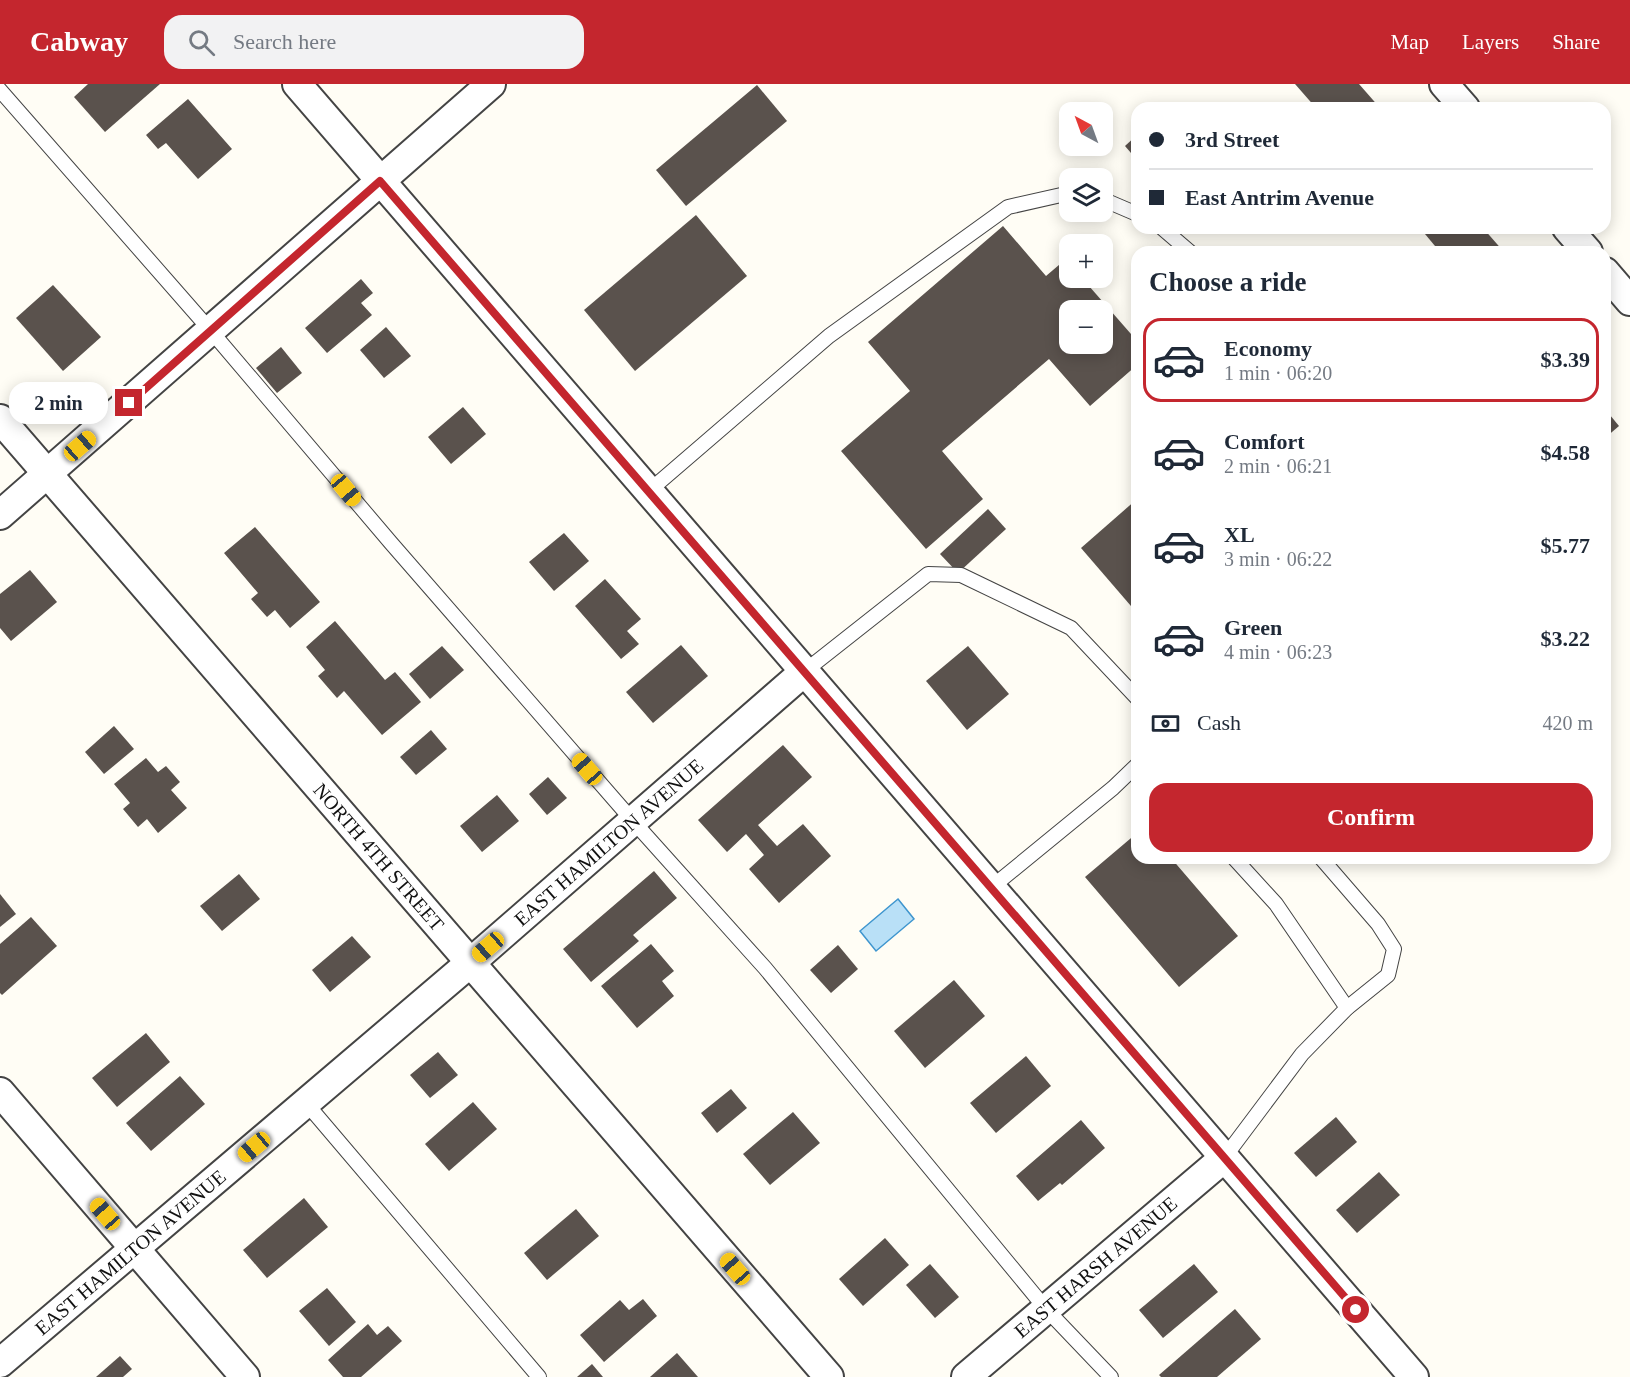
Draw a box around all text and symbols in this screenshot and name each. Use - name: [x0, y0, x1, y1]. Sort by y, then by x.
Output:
- search box: [164, 15, 584, 69]
- text: Cabway: [30, 26, 128, 57]
- icon: search: [185, 26, 218, 59]
- text: Search here: [233, 29, 336, 54]
- text: Map: [1391, 30, 1429, 54]
- text: Layers: [1462, 30, 1519, 54]
- text: Share: [1552, 30, 1600, 54]
- north arrow: [1059, 102, 1113, 156]
- map controls: [1059, 102, 1113, 354]
- text: 3rd Street: [1185, 127, 1279, 152]
- button: layers: [1059, 168, 1113, 222]
- text: East Antrim Avenue: [1185, 185, 1374, 210]
- button: +: [1059, 234, 1113, 288]
- text: Choose a ride: [1149, 267, 1307, 297]
- button: −: [1059, 300, 1113, 354]
- icon: car: [1152, 333, 1206, 387]
- text: Economy: [1224, 336, 1312, 361]
- text: $3.39: [1541, 347, 1590, 372]
- text: 1 min · 06:20: [1224, 362, 1332, 384]
- callout: 2 min: [9, 382, 108, 424]
- route end: [115, 389, 142, 416]
- text: 2 min: [34, 392, 83, 414]
- icon: car: [1152, 426, 1206, 480]
- car: [61, 427, 99, 465]
- text: Comfort: [1224, 429, 1305, 454]
- text: $4.58: [1541, 440, 1590, 465]
- text: 2 min · 06:21: [1224, 455, 1332, 477]
- car: [328, 470, 364, 510]
- icon: car: [1152, 519, 1206, 573]
- text: XL: [1224, 522, 1255, 547]
- text: $5.77: [1541, 533, 1590, 558]
- text: 3 min · 06:22: [1224, 548, 1332, 570]
- icon: car: [1152, 612, 1206, 666]
- text: Green: [1224, 615, 1282, 640]
- text: $3.22: [1541, 626, 1590, 651]
- text: 4 min · 06:23: [1224, 641, 1332, 663]
- icon: cash: [1149, 707, 1182, 740]
- text: Cash: [1197, 710, 1241, 735]
- text: 420 m: [1542, 712, 1593, 734]
- car: [568, 750, 606, 788]
- street label: EAST HAMILTON AVENUE: [510, 754, 707, 930]
- street label: NORTH 4TH STREET: [309, 779, 449, 935]
- button: Confirm: [1149, 783, 1593, 852]
- car: [469, 928, 507, 966]
- car: [234, 1129, 274, 1165]
- street label: EAST HAMILTON AVENUE: [31, 1165, 230, 1339]
- street label: EAST HARSH AVENUE: [1010, 1192, 1181, 1342]
- car: [86, 1195, 124, 1233]
- car: [716, 1250, 754, 1288]
- route start: [1342, 1296, 1369, 1323]

